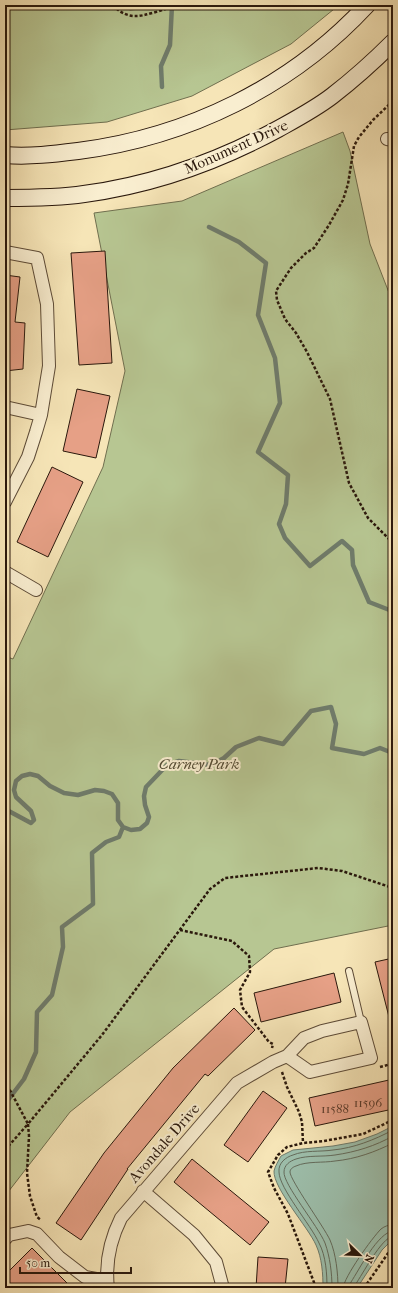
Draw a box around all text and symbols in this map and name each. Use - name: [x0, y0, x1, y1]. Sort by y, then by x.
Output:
- street label: Monument Drive: [181, 116, 291, 178]
- park label: Carney Park: [159, 755, 239, 773]
- house number: 11596: [354, 1095, 383, 1110]
- street label: Avondale Drive: [124, 1099, 204, 1187]
- house number: 11588: [321, 1101, 349, 1116]
- north arrow: [340, 1235, 380, 1275]
- scale bar: [20, 1249, 131, 1275]
- text: N: [361, 1252, 376, 1266]
- text: 50 m: [26, 1256, 50, 1270]

